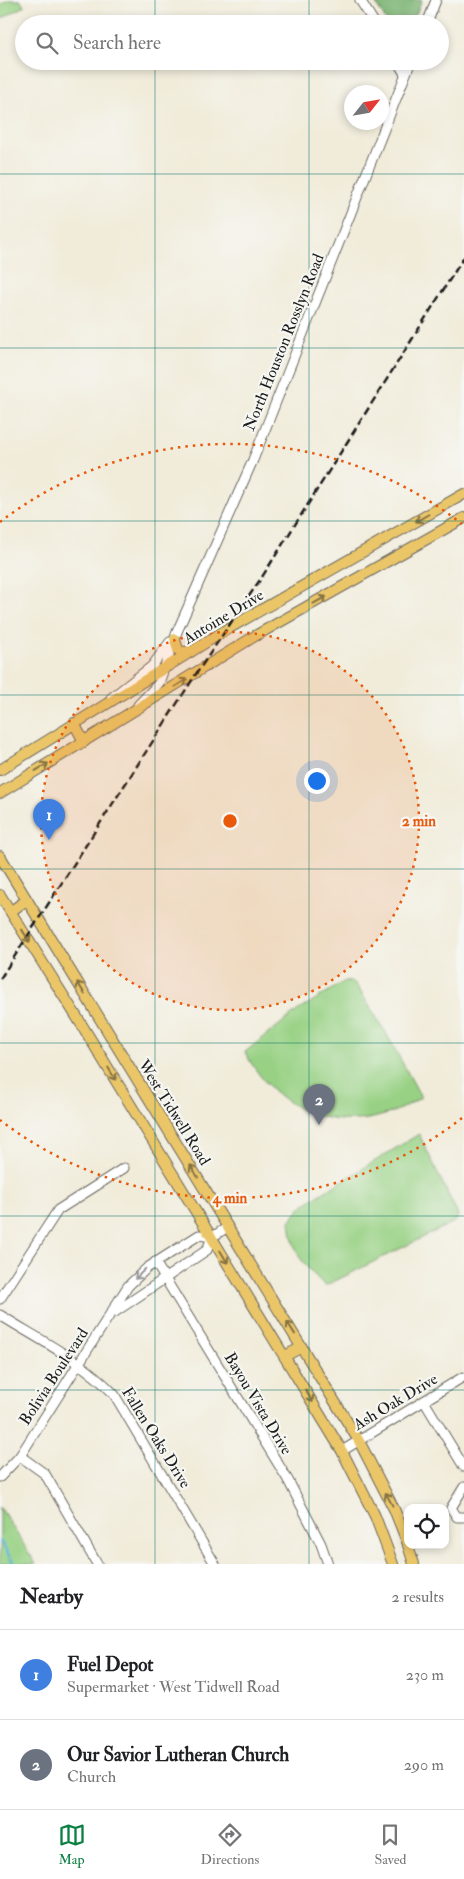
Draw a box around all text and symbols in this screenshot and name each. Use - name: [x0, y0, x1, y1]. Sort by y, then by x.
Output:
- search box: [15, 15, 449, 70]
- icon: search: [33, 29, 61, 57]
- text: Search here: [73, 31, 161, 55]
- north arrow: [344, 85, 389, 130]
- street label: North Houston Rosslyn Road: [239, 251, 329, 434]
- one-way arrow: [414, 513, 429, 523]
- street label: Antoine Drive: [179, 585, 268, 649]
- one-way arrow: [313, 595, 328, 605]
- one-way arrow: [173, 678, 187, 688]
- one-way arrow: [34, 762, 48, 772]
- your location: [304, 768, 330, 794]
- pin: 1: [33, 799, 65, 840]
- centre of rings: [221, 812, 239, 830]
- text: 2 min: [402, 812, 436, 831]
- one-way arrow: [22, 928, 32, 942]
- one-way arrow: [76, 981, 86, 995]
- street label: West Tidwell Road: [133, 1055, 215, 1169]
- one-way arrow: [107, 1066, 117, 1080]
- pin: 2: [303, 1084, 335, 1125]
- one-way arrow: [188, 1164, 198, 1178]
- text: 4 min: [212, 1189, 248, 1208]
- one-way arrow: [220, 1250, 230, 1264]
- one-way arrow: [134, 1268, 147, 1280]
- one-way arrow: [285, 1321, 295, 1335]
- street label: Bolivia Boulevard: [15, 1324, 93, 1429]
- street label: Bayou Vista Drive: [220, 1349, 297, 1459]
- street label: Ash Oak Drive: [349, 1369, 441, 1435]
- street label: Fallen Oaks Drive: [117, 1383, 195, 1492]
- one-way arrow: [304, 1388, 314, 1402]
- one-way arrow: [384, 1492, 393, 1507]
- map controls: [404, 1504, 449, 1549]
- button: locate: [404, 1504, 449, 1549]
- text: Nearby: [20, 1583, 83, 1610]
- text: 2 results: [391, 1587, 444, 1607]
- text: Fuel Depot: [67, 1653, 153, 1677]
- text: 1: [33, 1665, 39, 1685]
- text: 230 m: [406, 1665, 444, 1685]
- text: Supermarket · West Tidwell Road: [67, 1677, 280, 1697]
- text: Our Savior Lutheran Church: [67, 1743, 289, 1767]
- text: 2: [32, 1755, 40, 1775]
- text: 290 m: [404, 1755, 444, 1775]
- text: Church: [67, 1767, 116, 1787]
- tab: Map: [58, 1821, 86, 1868]
- tab: Directions: [201, 1821, 259, 1868]
- tab: Saved: [374, 1821, 406, 1868]

